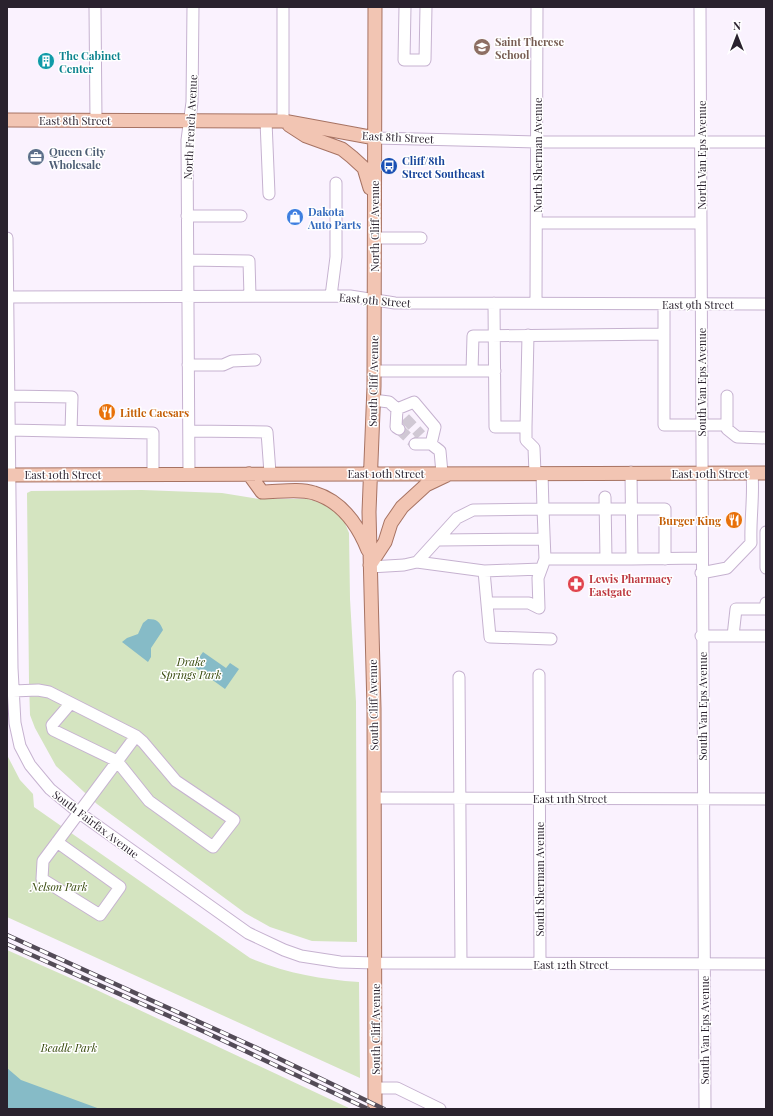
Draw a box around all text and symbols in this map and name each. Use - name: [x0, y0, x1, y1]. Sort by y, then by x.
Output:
- north arrow: [717, 16, 757, 56]
- text: N: [733, 18, 741, 33]
- place label: Saint Therese School: [495, 34, 565, 62]
- school or university icon: Saint Therese School: [472, 37, 492, 57]
- place label: The Cabinet Center: [59, 48, 121, 76]
- building icon: The Cabinet Center: [36, 51, 56, 71]
- street label: North French Avenue: [180, 74, 200, 180]
- street label: North Sherman Avenue: [530, 97, 545, 212]
- street label: North Van Eps Avenue: [694, 100, 709, 209]
- street label: East 8th Street: [39, 113, 111, 128]
- street label: East 8th Street: [362, 128, 434, 146]
- place label: Queen City Wholesale: [48, 144, 106, 172]
- office icon: Queen City Wholesale: [26, 147, 46, 167]
- place label: Cliff/8th Street Southeast: [402, 153, 485, 181]
- bus stop icon: Cliff/8th Street Southeast: [379, 156, 399, 176]
- street label: North Cliff Avenue: [367, 180, 382, 272]
- place label: Dakota Auto Parts: [307, 204, 361, 232]
- shop icon: Dakota Auto Parts: [285, 207, 305, 227]
- street label: East 9th Street: [339, 289, 412, 311]
- street label: East 9th Street: [662, 297, 734, 312]
- street label: South Van Eps Avenue: [694, 327, 709, 436]
- street label: South Cliff Avenue: [365, 335, 381, 427]
- restaurant icon: Little Caesars: [97, 402, 117, 422]
- place label: Little Caesars: [120, 405, 189, 420]
- street label: East 10th Street: [348, 466, 425, 481]
- street label: East 10th Street: [672, 466, 749, 481]
- street label: East 10th Street: [25, 467, 102, 482]
- restaurant icon: Burger King: [724, 510, 744, 530]
- place label: Burger King: [659, 513, 722, 528]
- place label: Lewis Pharmacy Eastgate: [589, 571, 672, 599]
- pharmacy icon: Lewis Pharmacy Eastgate: [566, 574, 586, 594]
- street label: South Van Eps Avenue: [695, 651, 710, 760]
- park label: Drake Springs Park: [160, 654, 222, 682]
- street label: South Cliff Avenue: [365, 659, 381, 751]
- street label: South Fairfax Avenue: [50, 787, 143, 862]
- street label: East 11th Street: [533, 791, 607, 806]
- street label: South Sherman Avenue: [532, 821, 547, 936]
- park label: Nelson Park: [30, 879, 88, 894]
- street label: East 12th Street: [533, 957, 609, 972]
- street label: South Van Eps Avenue: [697, 975, 712, 1084]
- street label: South Cliff Avenue: [368, 983, 383, 1075]
- park label: Beadle Park: [40, 1040, 98, 1055]

